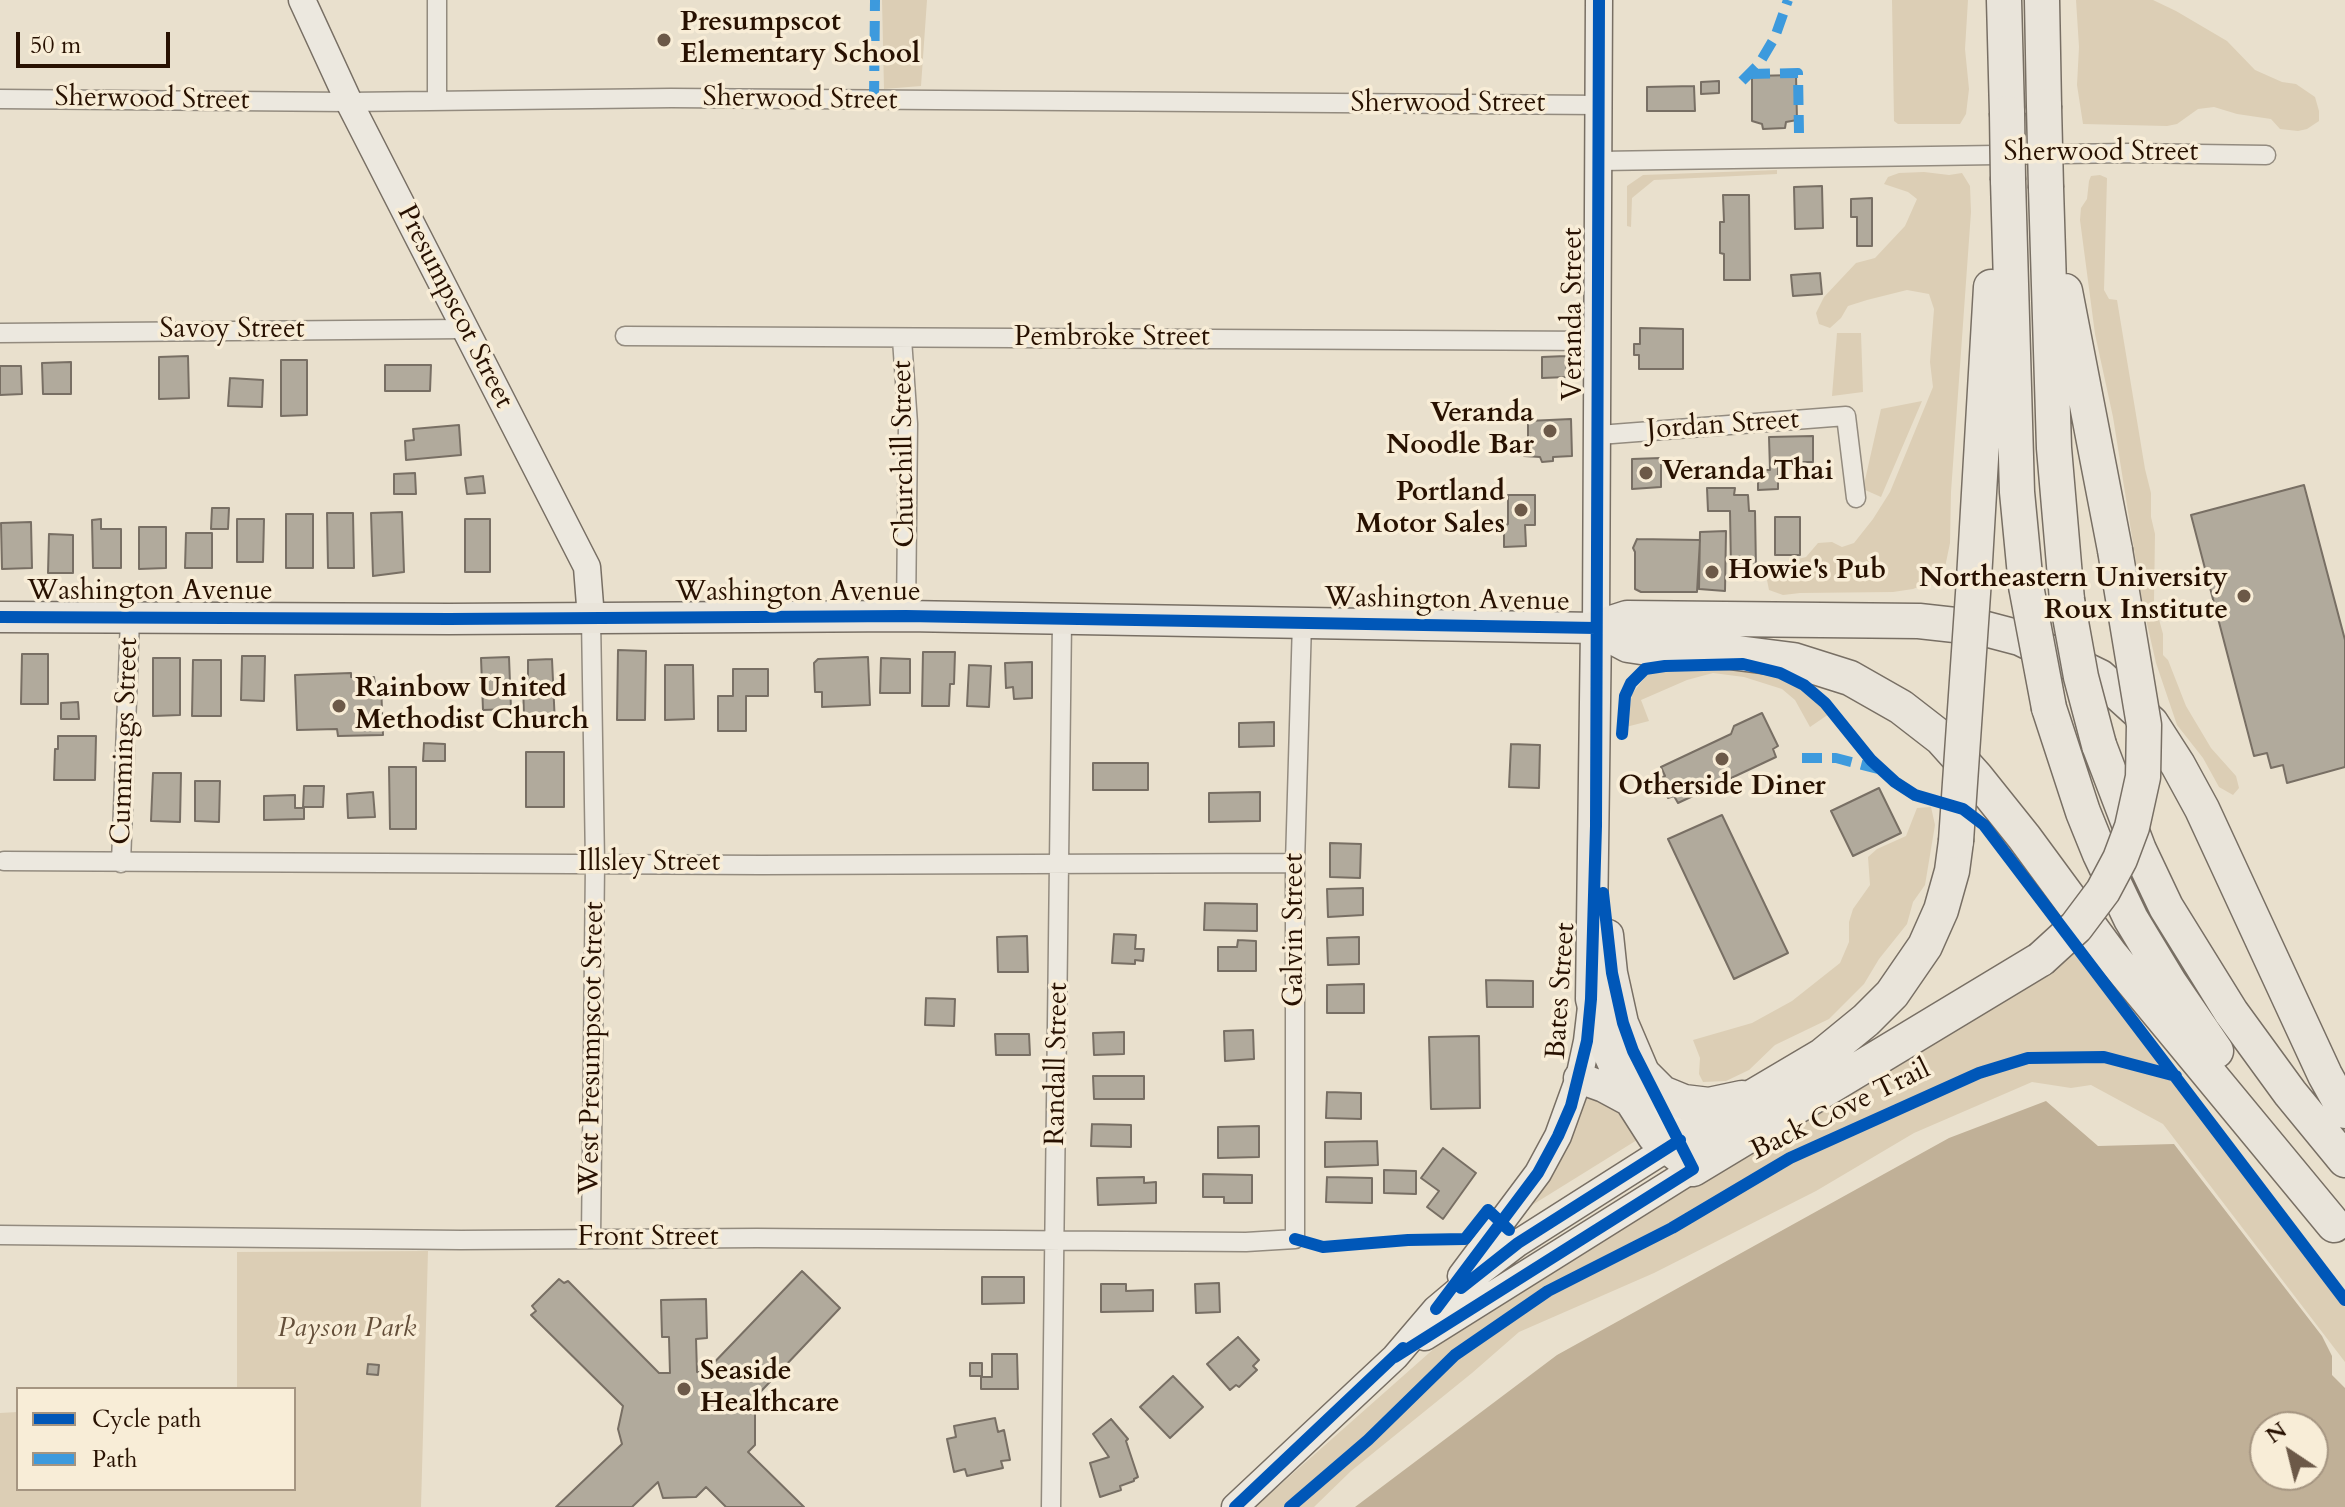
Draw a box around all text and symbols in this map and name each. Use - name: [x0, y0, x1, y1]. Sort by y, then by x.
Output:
- place label: Presumpscot Elementary School: [680, 7, 920, 73]
- scale bar: [20, 16, 174, 66]
- text: 50 m: [30, 29, 81, 62]
- marker: Presumpscot Elementary School: [655, 31, 673, 49]
- street label: Sherwood Street: [54, 82, 250, 118]
- street label: Sherwood Street: [702, 82, 898, 118]
- street label: Sherwood Street: [1351, 88, 1545, 122]
- street label: Sherwood Street: [2004, 137, 2198, 171]
- street label: Presumpscot Street: [388, 200, 520, 414]
- street label: Veranda Street: [1558, 227, 1592, 401]
- street label: Savoy Street: [159, 314, 305, 348]
- street label: Pembroke Street: [1014, 322, 1210, 356]
- street label: Churchill Street: [887, 360, 923, 548]
- place label: Veranda Noodle Bar: [1386, 398, 1534, 464]
- street label: Jordan Street: [1646, 404, 1800, 448]
- marker: Veranda Noodle Bar: [1541, 422, 1559, 440]
- place label: Veranda Thai: [1662, 456, 1833, 490]
- marker: Veranda Thai: [1637, 464, 1655, 482]
- place label: Portland Motor Sales: [1356, 477, 1505, 543]
- marker: Portland Motor Sales: [1512, 501, 1530, 519]
- place label: Howie's Pub: [1728, 555, 1886, 589]
- marker: Howie's Pub: [1703, 563, 1721, 581]
- place label: Northeastern University Roux Institute: [1919, 563, 2228, 629]
- street label: Washington Avenue: [27, 576, 273, 610]
- street label: Washington Avenue: [675, 577, 921, 611]
- street label: Washington Avenue: [1324, 582, 1570, 620]
- marker: Northeastern University Roux Institute: [2235, 587, 2253, 605]
- street label: Cummings Street: [106, 637, 146, 845]
- place label: Rainbow United Methodist Church: [355, 673, 589, 739]
- marker: Rainbow United Methodist Church: [330, 697, 348, 715]
- marker: Otherside Diner: [1713, 750, 1731, 768]
- place label: Otherside Diner: [1618, 771, 1826, 805]
- street label: Illsley Street: [578, 847, 720, 881]
- street label: Galvin Street: [1279, 853, 1313, 1007]
- street label: West Presumpscot Street: [574, 901, 612, 1195]
- street label: Bates Street: [1540, 922, 1584, 1060]
- street label: Randall Street: [1040, 982, 1076, 1146]
- street label: Back Cove Trail: [1746, 1053, 1936, 1169]
- street label: Front Street: [578, 1222, 718, 1256]
- park label: Payson Park: [278, 1313, 416, 1347]
- place label: Seaside Healthcare: [700, 1356, 840, 1422]
- marker: Seaside Healthcare: [675, 1380, 693, 1398]
- legend: [16, 1387, 296, 1491]
- text: Cycle path: [92, 1403, 201, 1436]
- north arrow: [2249, 1411, 2329, 1491]
- text: N: [2260, 1415, 2293, 1451]
- text: Path: [92, 1443, 137, 1476]

